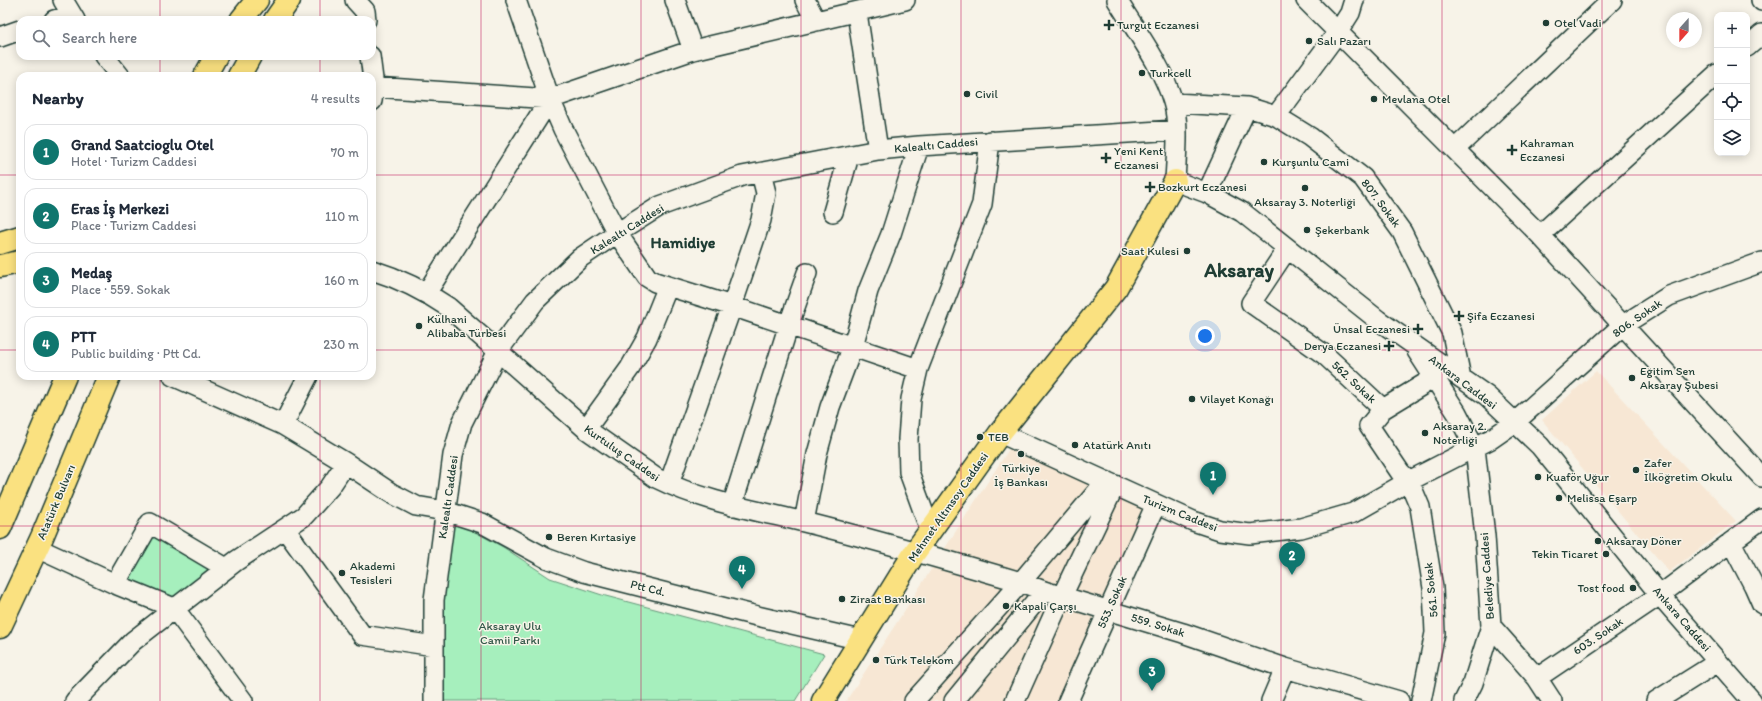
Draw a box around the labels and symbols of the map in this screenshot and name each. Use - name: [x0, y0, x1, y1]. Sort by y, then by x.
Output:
- north arrow: [1666, 12, 1702, 48]
- place label: Otel Vadi: [1554, 16, 1602, 30]
- place label: Turgut Eczanesi: [1117, 18, 1199, 32]
- marker: Otel Vadi: [1541, 18, 1551, 28]
- marker: Turgut Eczanesi: [1104, 20, 1114, 30]
- place label: Salı Pazarı: [1317, 34, 1371, 48]
- marker: Salı Pazarı: [1304, 36, 1314, 46]
- place label: Turkcell: [1150, 66, 1192, 80]
- marker: Turkcell: [1137, 68, 1147, 78]
- place label: Civil: [975, 87, 998, 101]
- marker: Civil: [962, 89, 972, 99]
- place label: Mevlana Otel: [1382, 92, 1451, 106]
- marker: Mevlana Otel: [1369, 94, 1379, 104]
- street label: Kalealtı Caddesi: [894, 134, 978, 156]
- place label: Kahraman Eczanesi: [1520, 136, 1574, 164]
- place label: Yeni Kent Eczanesi: [1114, 144, 1164, 172]
- marker: Kahraman Eczanesi: [1507, 145, 1517, 155]
- marker: Yeni Kent Eczanesi: [1101, 153, 1111, 163]
- place label: Kurşunlu Cami: [1272, 155, 1349, 169]
- marker: Kurşunlu Cami: [1259, 157, 1269, 167]
- street label: 807. Sokak: [1358, 176, 1404, 230]
- place label: Bozkurt Eczanesi: [1158, 180, 1247, 194]
- marker: Bozkurt Eczanesi: [1145, 182, 1155, 192]
- marker: Aksaray 3. Noterliği: [1300, 183, 1310, 193]
- place label: Aksaray 3. Noterliği: [1254, 195, 1356, 209]
- street label: Kalealtı Caddesi: [588, 201, 666, 257]
- place label: Şekerbank: [1315, 223, 1369, 237]
- marker: Şekerbank: [1302, 225, 1312, 235]
- district label: Hamidiye: [651, 233, 716, 253]
- place label: Saat Kulesi: [1121, 244, 1179, 258]
- marker: Saat Kulesi: [1182, 246, 1192, 256]
- district label: Aksaray: [1203, 258, 1274, 283]
- street label: 806. Sokak: [1610, 296, 1664, 340]
- place label: Şifa Eczanesi: [1467, 309, 1535, 323]
- marker: Şifa Eczanesi: [1454, 311, 1464, 321]
- place label: Külhani Alibaba Türbesi: [427, 312, 506, 340]
- marker: Külhani Alibaba Türbesi: [414, 321, 424, 331]
- place label: Ünsal Eczanesi: [1333, 322, 1410, 336]
- marker: Ünsal Eczanesi: [1413, 324, 1423, 334]
- your location: [1195, 326, 1215, 346]
- place label: Derya Eczanesi: [1304, 339, 1381, 353]
- marker: Derya Eczanesi: [1384, 341, 1394, 351]
- street label: Ankara Caddesi: [1426, 352, 1500, 412]
- street label: 562. Sokak: [1329, 358, 1379, 406]
- place label: Eğitim Sen Aksaray Şubesi: [1640, 364, 1718, 392]
- marker: Eğitim Sen Aksaray Şubesi: [1627, 373, 1637, 383]
- place label: Vilayet Konağı: [1200, 392, 1274, 406]
- marker: Vilayet Konağı: [1187, 394, 1197, 404]
- place label: Aksaray 2. Noterliği: [1433, 419, 1487, 447]
- street label: Kurtuluş Caddesi: [581, 422, 663, 484]
- marker: Aksaray 2. Noterliği: [1420, 428, 1430, 438]
- place label: TEB: [988, 430, 1009, 444]
- marker: TEB: [975, 432, 985, 442]
- place label: Atatürk Anıtı: [1083, 438, 1151, 452]
- marker: Atatürk Anıtı: [1070, 440, 1080, 450]
- marker: Türkiye İş Bankası: [1016, 449, 1026, 459]
- street label: Mehmet Altınsoy Caddesi: [905, 450, 991, 564]
- street label: Kalealtı Caddesi: [435, 454, 461, 540]
- place label: Zafer İlköğretim Okulu: [1644, 456, 1733, 484]
- place label: Türkiye İş Bankası: [994, 461, 1048, 489]
- street label: Atatürk Bulvarı: [34, 462, 78, 542]
- pin: 1: [1200, 462, 1226, 495]
- marker: Zafer İlköğretim Okulu: [1631, 465, 1641, 475]
- place label: Kuaför Uğur: [1546, 470, 1609, 484]
- marker: Kuaför Uğur: [1533, 472, 1543, 482]
- place label: Melissa Eşarp: [1567, 491, 1637, 505]
- street label: Turizm Caddesi: [1140, 492, 1220, 534]
- marker: Melissa Eşarp: [1554, 493, 1564, 503]
- place label: Beren Kırtasiye: [557, 530, 636, 544]
- marker: Beren Kırtasiye: [544, 532, 554, 542]
- street label: Belediye Caddesi: [1477, 532, 1497, 620]
- place label: Aksaray Döner: [1606, 534, 1682, 548]
- marker: Aksaray Döner: [1593, 536, 1603, 546]
- pin: 2: [1279, 542, 1305, 575]
- place label: Tekin Ticaret: [1532, 547, 1598, 561]
- marker: Tekin Ticaret: [1601, 549, 1611, 559]
- pin: 4: [729, 556, 755, 589]
- place label: Akademi Tesisleri: [350, 559, 395, 587]
- street label: 561. Sokak: [1421, 562, 1441, 618]
- marker: Akademi Tesisleri: [337, 568, 347, 578]
- street label: 553. Sokak: [1094, 574, 1130, 630]
- street label: Ptt Cd.: [629, 577, 667, 599]
- place label: Tost food: [1577, 581, 1625, 595]
- marker: Tost food: [1628, 583, 1638, 593]
- street label: Ankara Caddesi: [1650, 584, 1714, 654]
- place label: Ziraat Bankası: [850, 592, 925, 606]
- marker: Ziraat Bankası: [837, 594, 847, 604]
- place label: Kapali Çarşı: [1014, 599, 1076, 613]
- marker: Kapali Çarşı: [1001, 601, 1011, 611]
- street label: 559. Sokak: [1129, 610, 1187, 640]
- street label: 603. Sokak: [1570, 614, 1626, 658]
- park label: Aksaray Ulu Camii Parkı: [479, 619, 542, 647]
- place label: Türk Telekom: [884, 653, 954, 667]
- marker: Türk Telekom: [871, 655, 881, 665]
- pin: 3: [1139, 658, 1165, 691]

